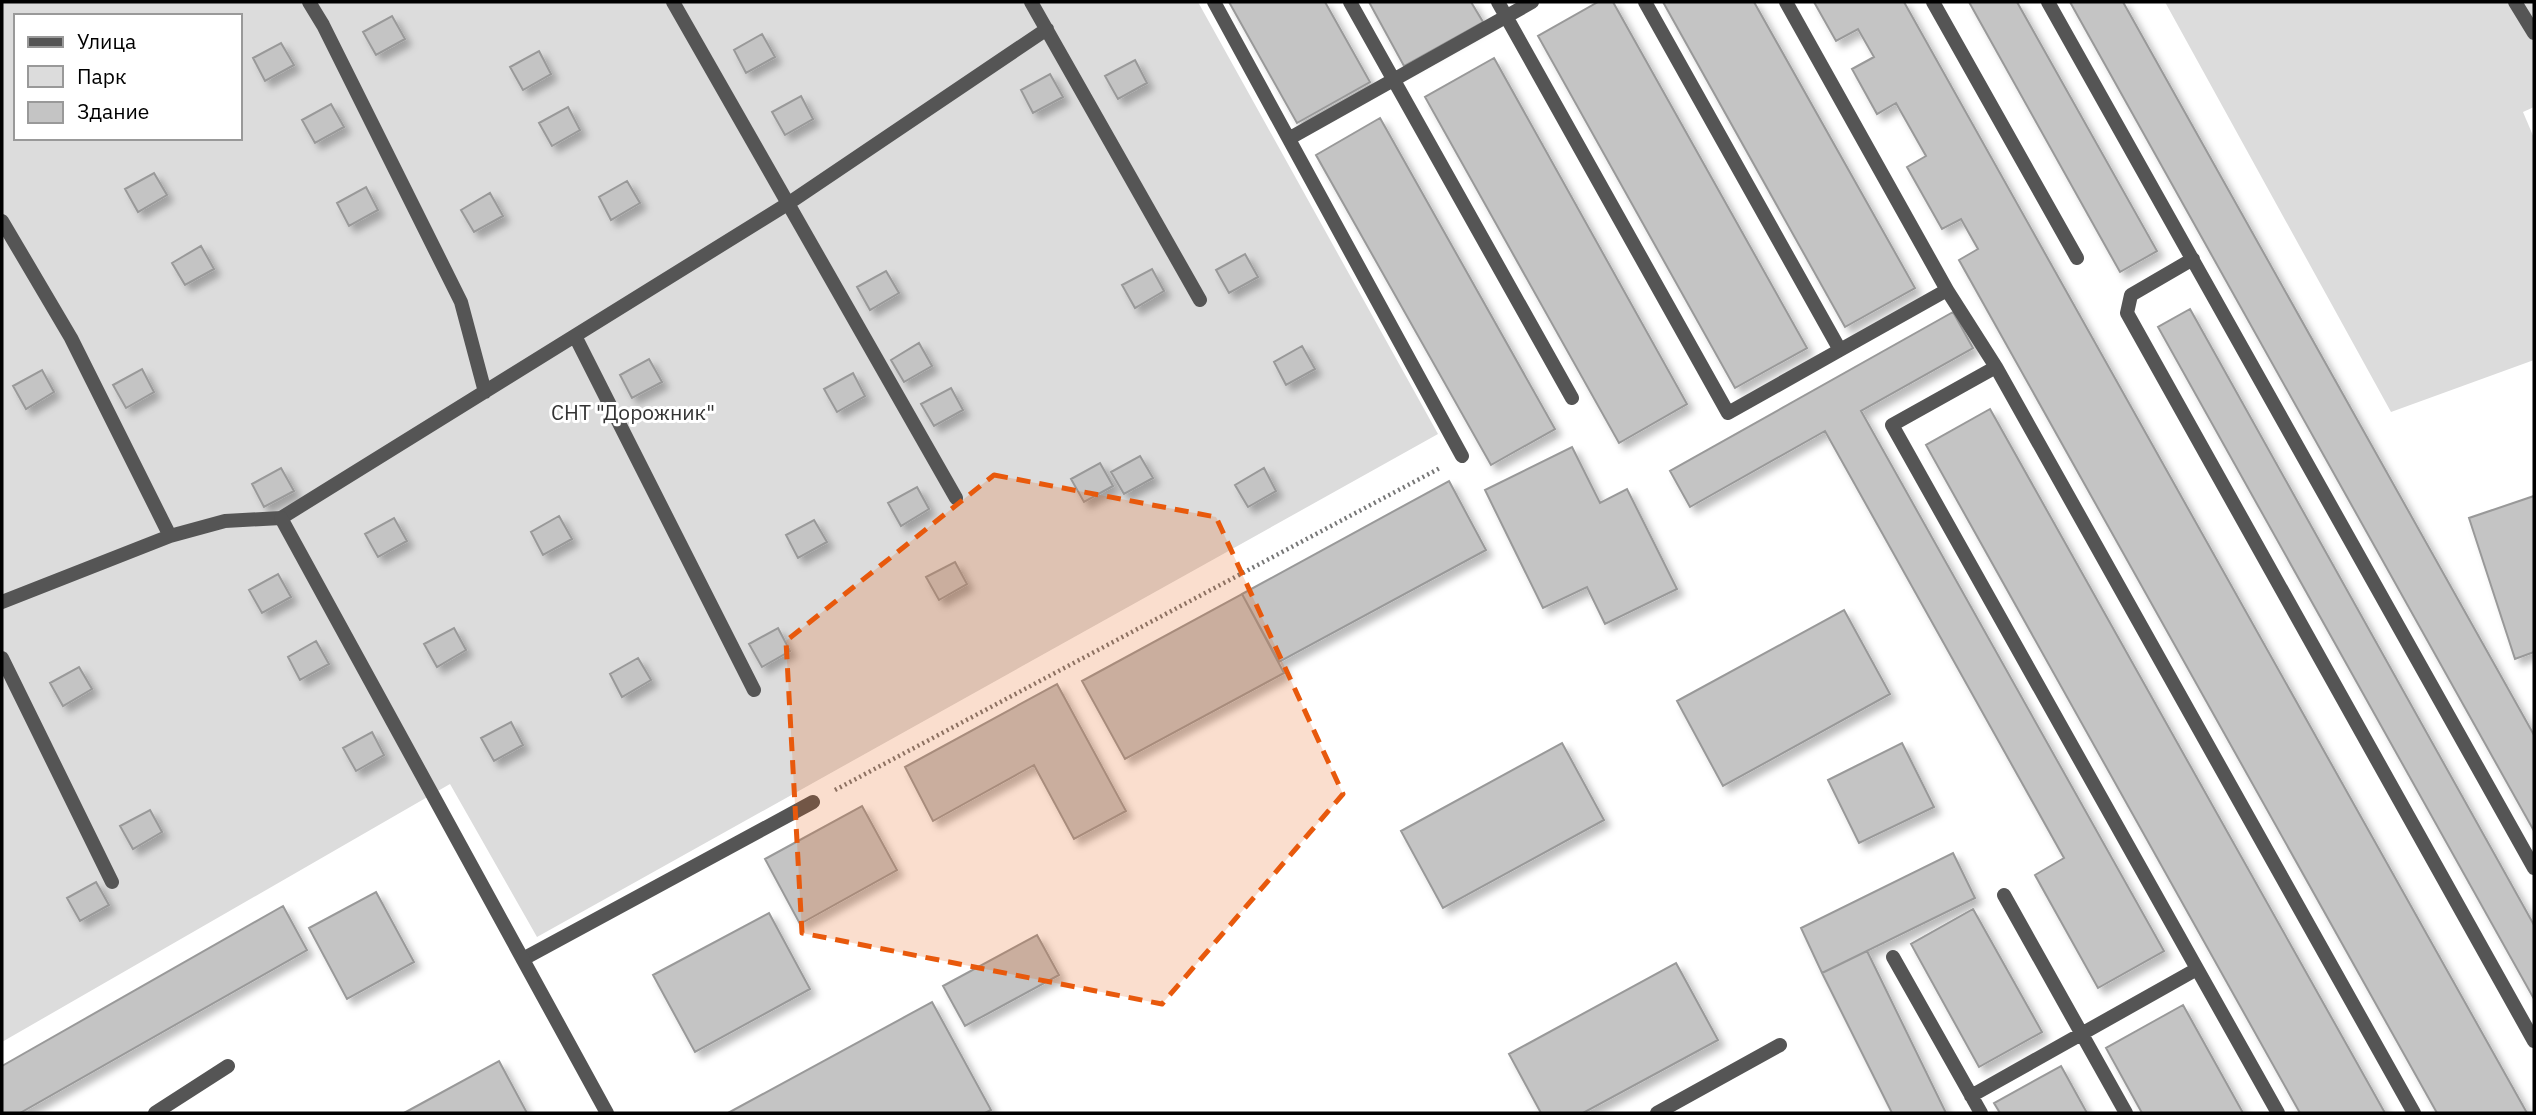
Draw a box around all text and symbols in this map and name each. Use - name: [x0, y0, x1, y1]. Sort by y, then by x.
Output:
- legend: [14, 14, 242, 140]
- text: Улица: [77, 27, 136, 55]
- text: Парк: [77, 62, 127, 90]
- text: Здание: [77, 97, 149, 125]
- park label: СНТ "Дорожник": [551, 398, 715, 426]

